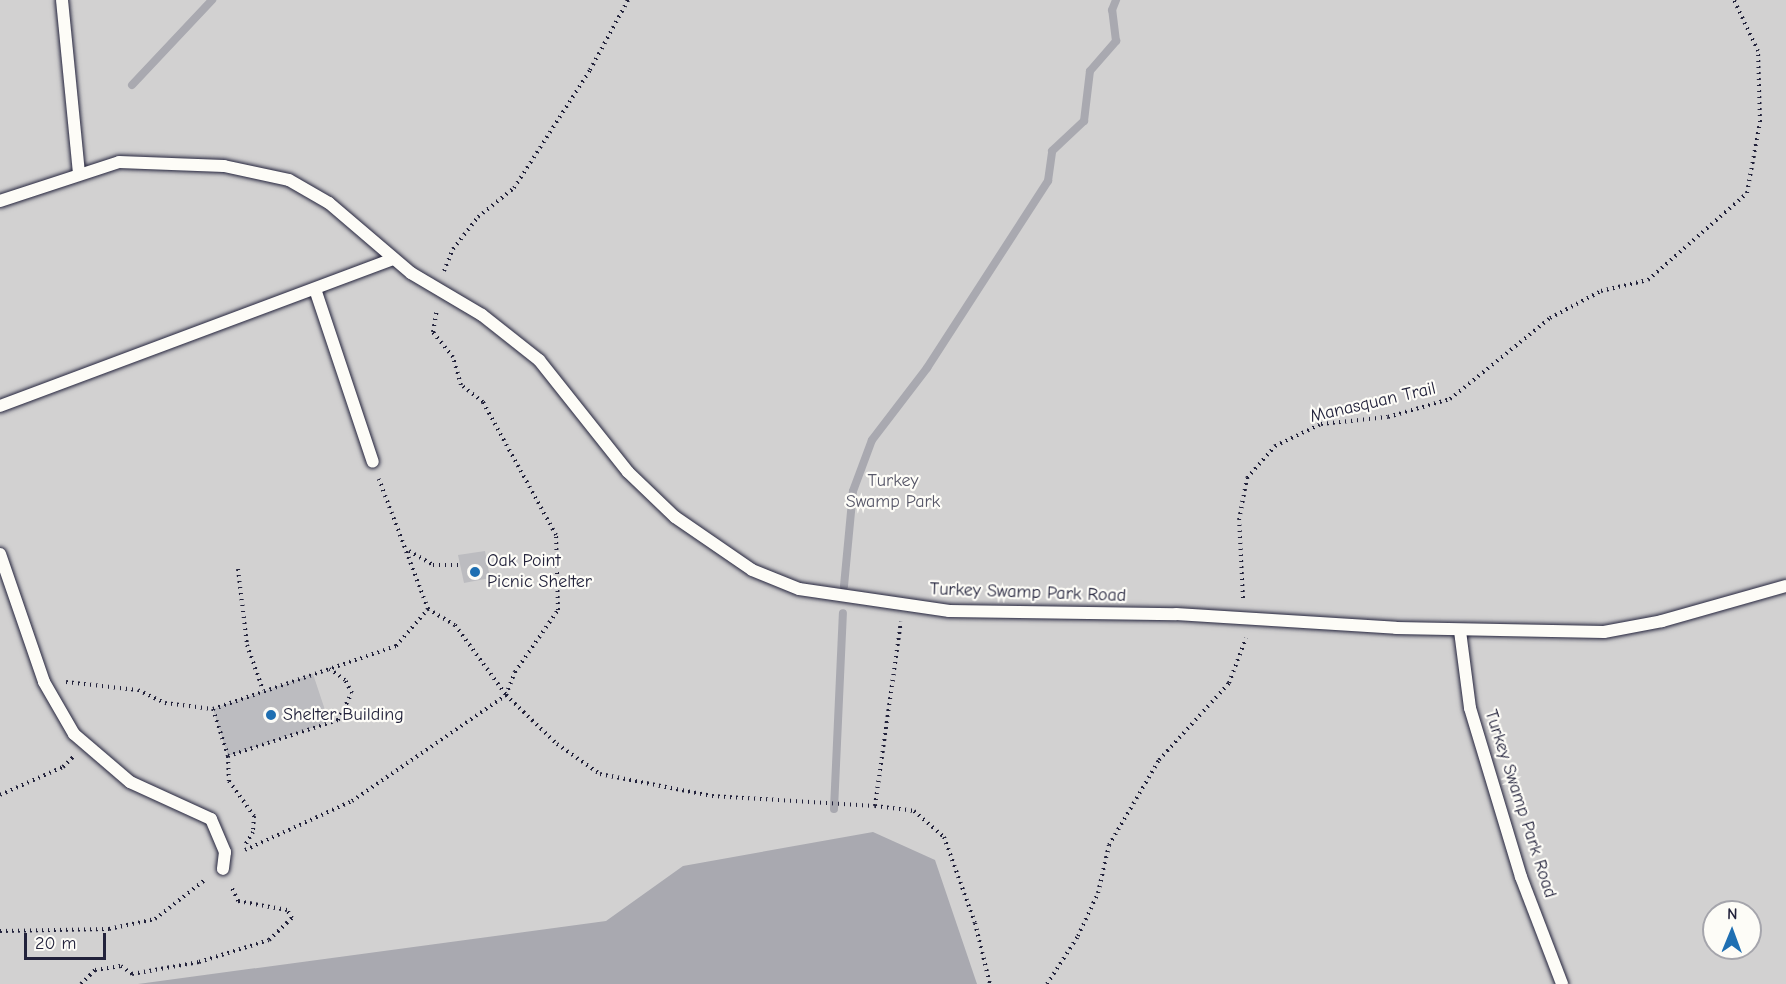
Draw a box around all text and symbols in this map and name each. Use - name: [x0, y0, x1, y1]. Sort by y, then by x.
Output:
- street label: Manasquan Trail: [1308, 378, 1438, 428]
- park label: Turkey Swamp Park: [846, 471, 940, 514]
- place label: Oak Point Picnic Shelter: [487, 551, 592, 594]
- marker: Oak Point Picnic Shelter: [468, 565, 482, 579]
- street label: Turkey Swamp Park Road: [929, 579, 1127, 607]
- place label: Shelter Building: [283, 704, 404, 726]
- street label: Turkey Swamp Park Road: [1479, 707, 1561, 901]
- marker: Shelter Building: [264, 708, 278, 722]
- north arrow: [1702, 900, 1762, 960]
- text: N: [1727, 905, 1738, 923]
- scale bar: [27, 921, 110, 959]
- text: 20 m: [35, 933, 76, 954]

